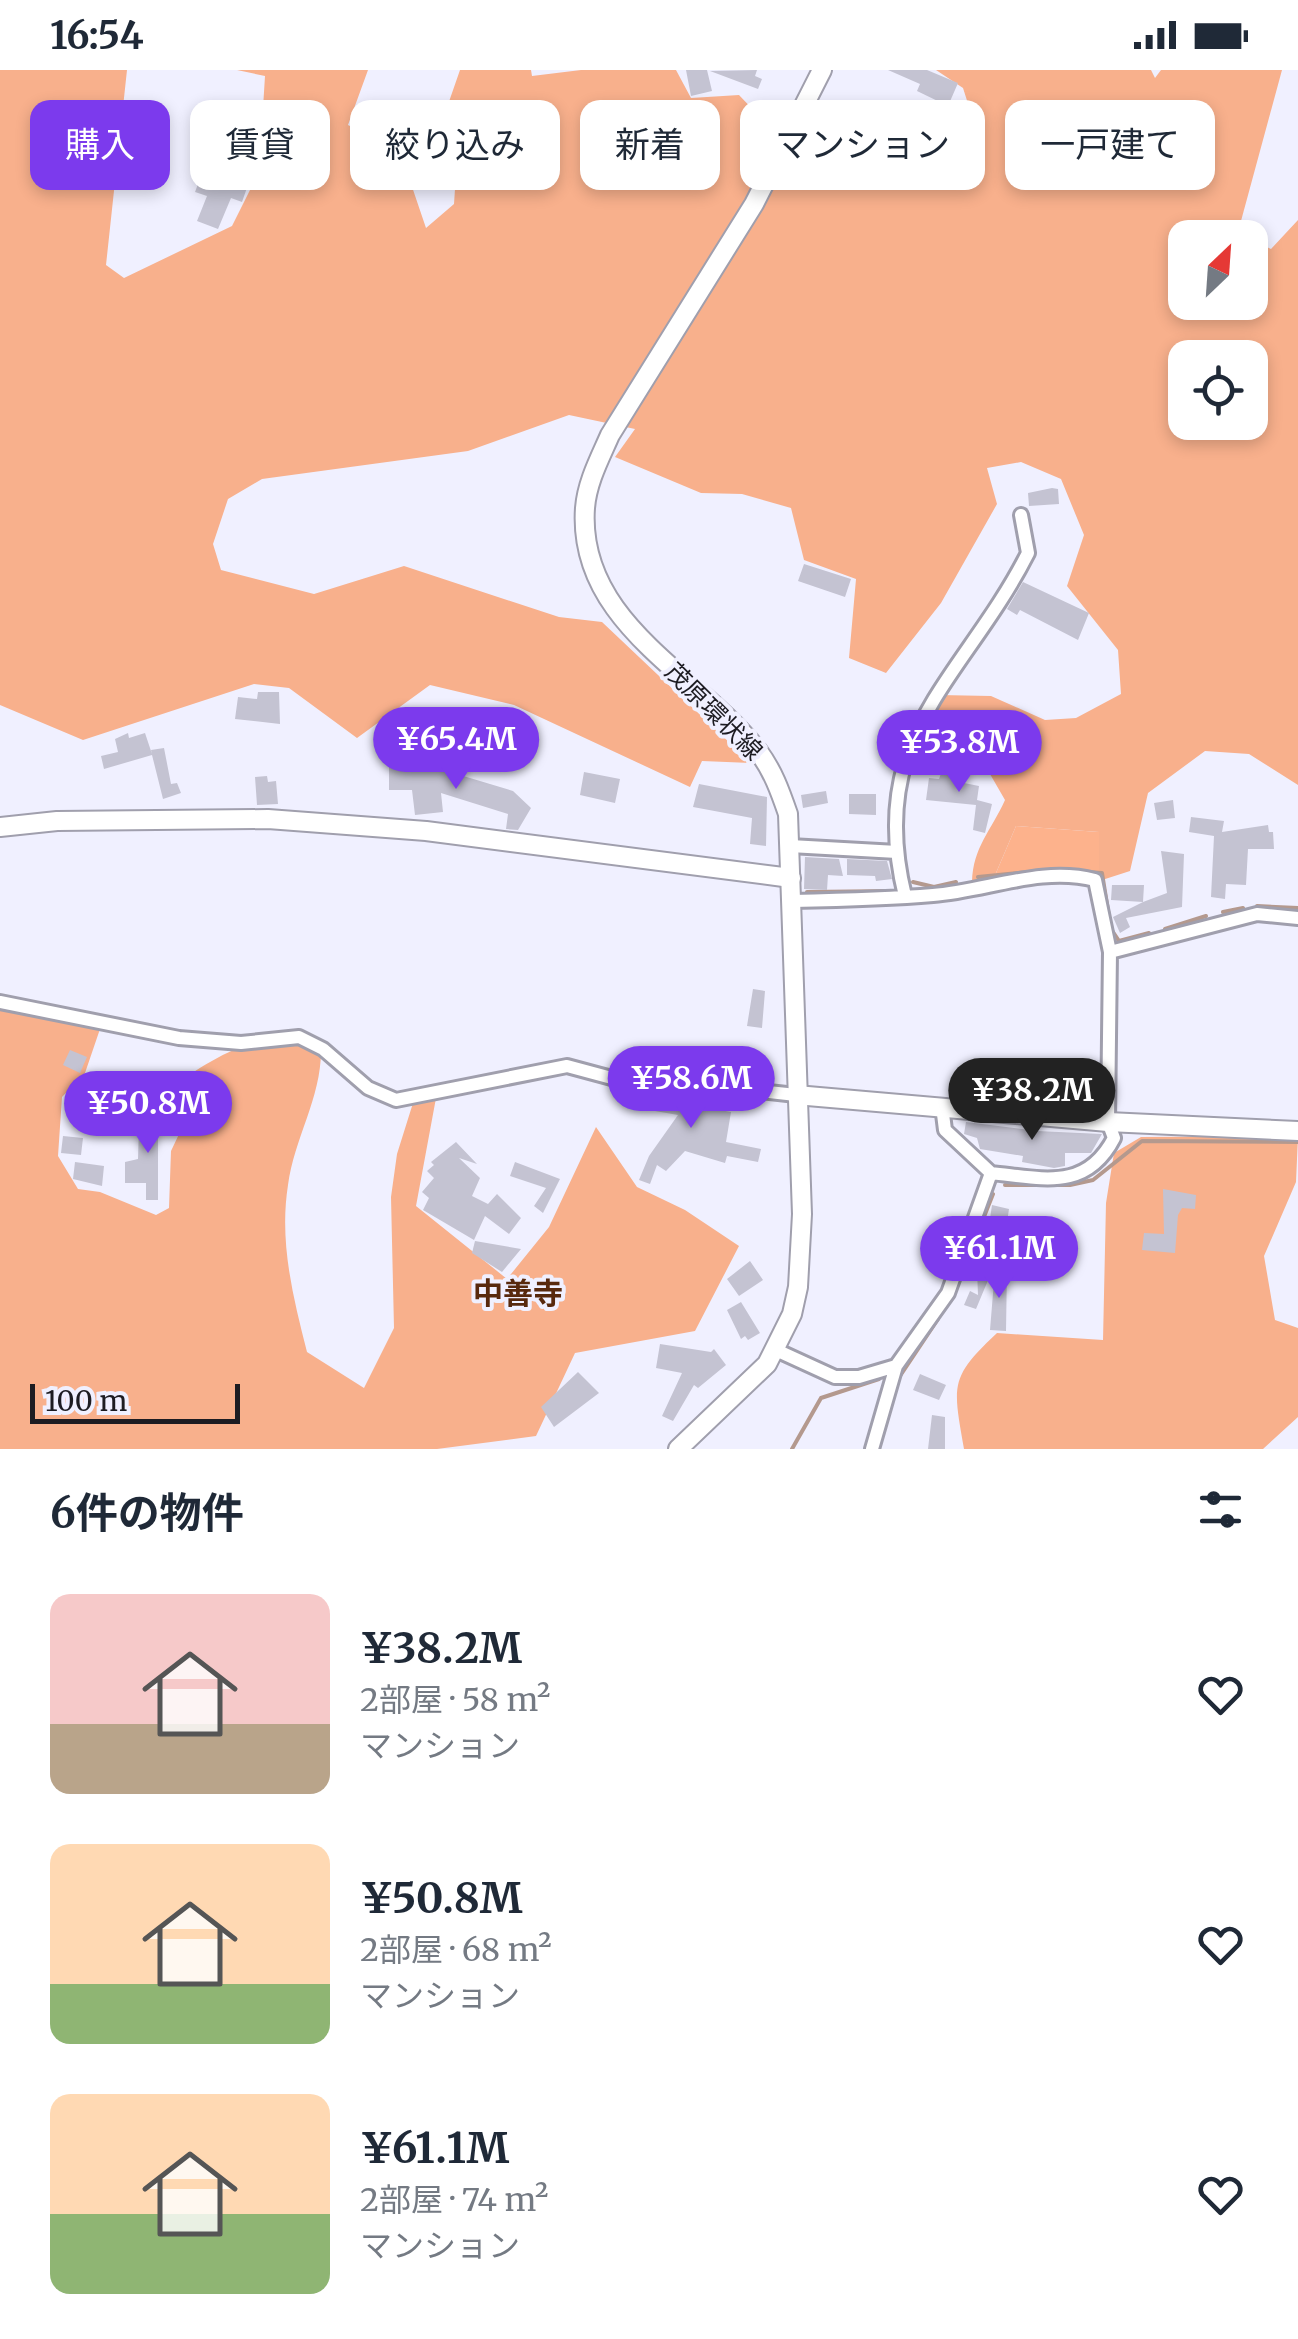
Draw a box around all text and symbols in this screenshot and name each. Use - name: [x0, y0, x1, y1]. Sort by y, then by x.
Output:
- text: 16:54: [50, 12, 144, 59]
- chip: 購入: [30, 100, 170, 190]
- chip: 賃貸: [190, 100, 330, 190]
- chip: 絞り込み: [350, 100, 560, 190]
- chip: 新着: [580, 100, 720, 190]
- chip: マンション: [740, 100, 985, 190]
- chip: 一戸建て: [1005, 100, 1215, 190]
- north arrow: [1168, 220, 1268, 320]
- map controls: [1168, 220, 1268, 440]
- button: locate: [1168, 340, 1268, 440]
- street label: 茂原環状線: [658, 655, 770, 767]
- pin: ¥65.4M: [375, 707, 537, 792]
- pin: ¥53.8M: [878, 710, 1040, 795]
- text: ¥65.4M: [395, 719, 517, 759]
- text: ¥53.8M: [899, 722, 1019, 762]
- pin: ¥58.6M: [610, 1046, 772, 1131]
- text: ¥58.6M: [630, 1058, 752, 1098]
- pin: ¥38.2M: [951, 1058, 1113, 1143]
- text: ¥38.2M: [970, 1070, 1094, 1110]
- pin: ¥50.8M: [67, 1071, 229, 1156]
- text: ¥50.8M: [86, 1083, 210, 1123]
- pin: ¥61.1M: [918, 1216, 1080, 1301]
- text: ¥61.1M: [942, 1228, 1056, 1268]
- district label: 中善寺: [473, 1274, 563, 1312]
- scale bar: [30, 1379, 240, 1424]
- text: 100 m: [45, 1383, 127, 1419]
- icon: filters: [1193, 1482, 1248, 1537]
- text: 6件の物件: [50, 1487, 244, 1539]
- text: ¥38.2M: [360, 1622, 522, 1674]
- icon: home: [130, 1634, 250, 1754]
- icon: heart: [1193, 1667, 1248, 1722]
- text: 2部屋 · 58 m²: [360, 1680, 550, 1720]
- text: マンション: [360, 1726, 520, 1766]
- text: ¥50.8M: [360, 1872, 523, 1924]
- icon: home: [130, 1884, 250, 2004]
- icon: heart: [1193, 1917, 1248, 1972]
- text: 2部屋 · 68 m²: [360, 1930, 552, 1970]
- text: マンション: [360, 1976, 520, 2016]
- text: ¥61.1M: [360, 2122, 509, 2174]
- icon: home: [130, 2134, 250, 2254]
- icon: heart: [1193, 2167, 1248, 2222]
- text: 2部屋 · 74 m²: [360, 2180, 549, 2220]
- text: マンション: [360, 2226, 520, 2266]

